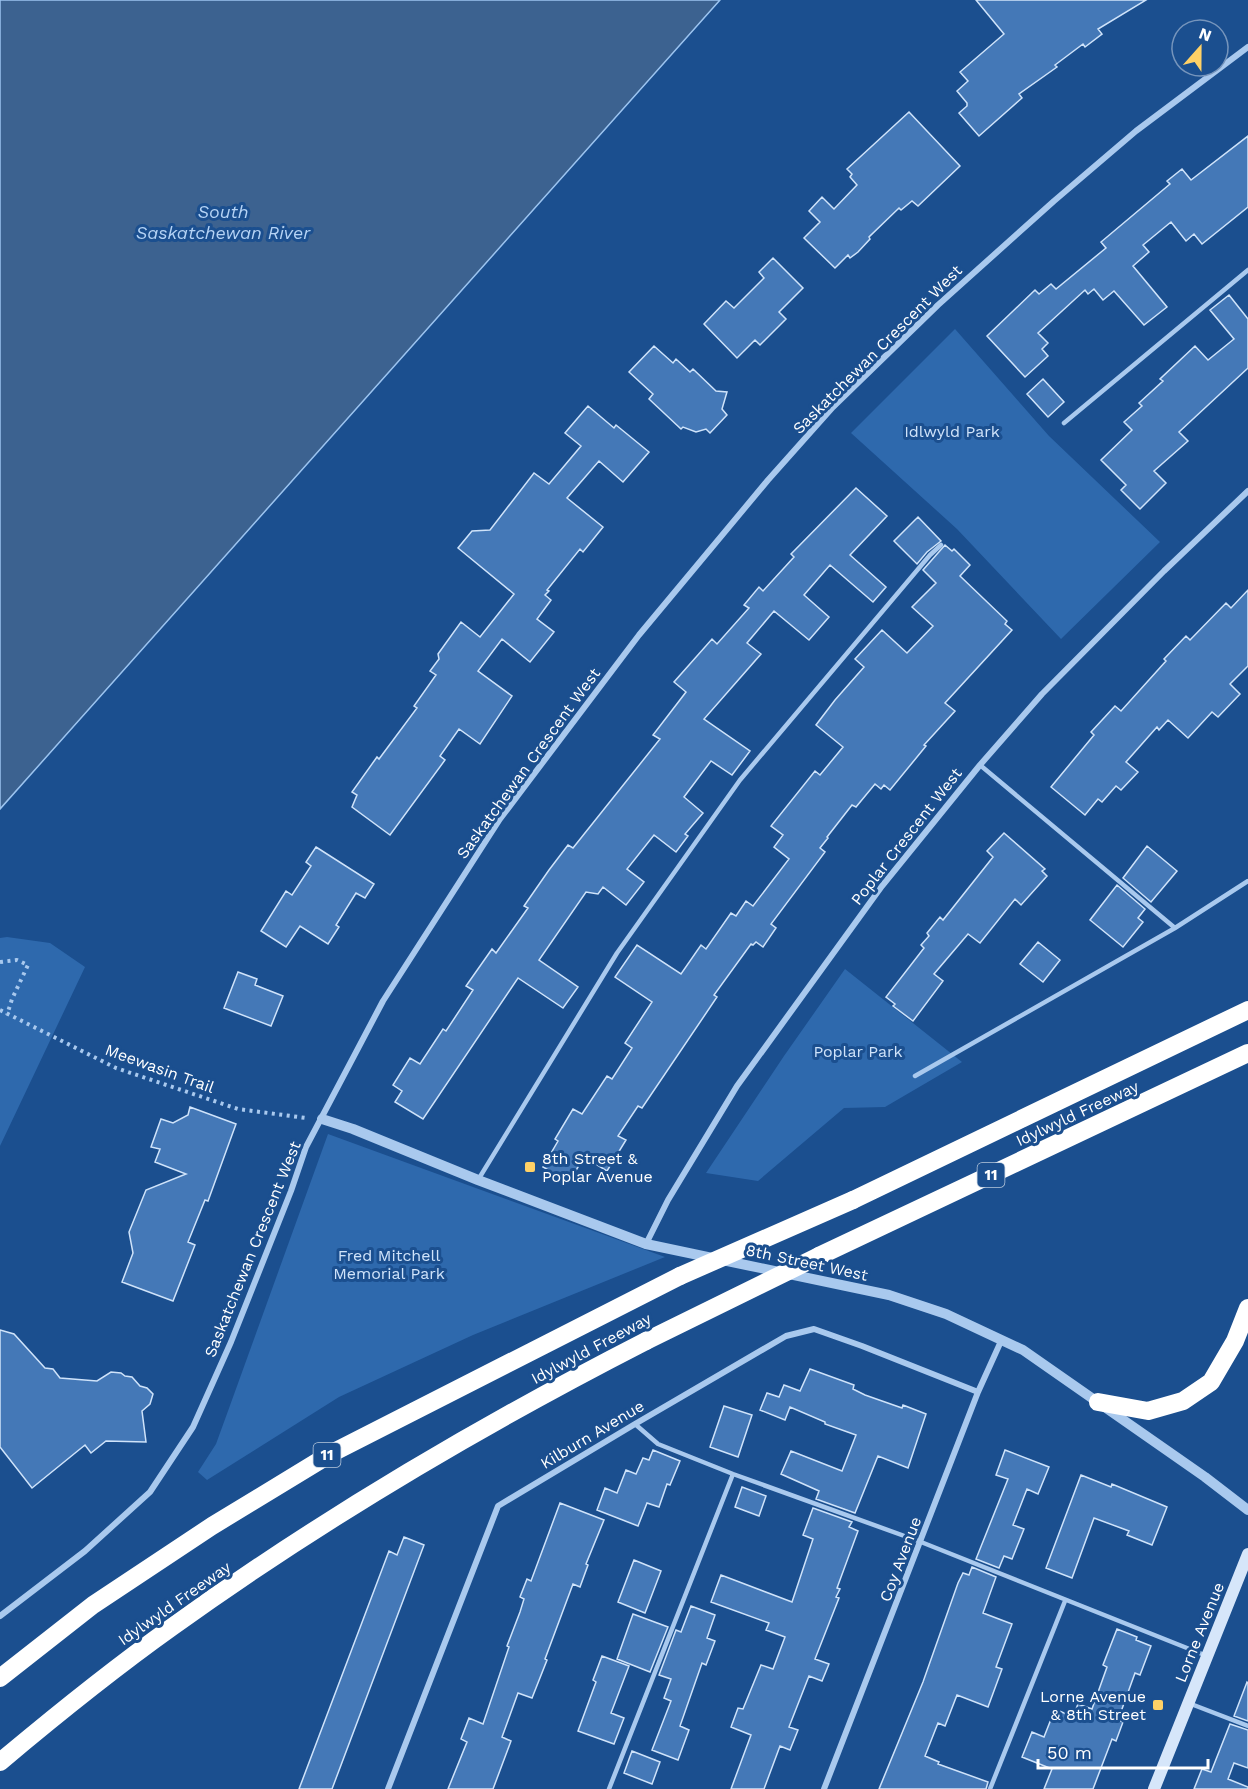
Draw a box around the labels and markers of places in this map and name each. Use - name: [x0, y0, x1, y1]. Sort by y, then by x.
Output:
- place label: 8th Street & Poplar Avenue: [542, 1149, 653, 1186]
- marker: 8th Street & Poplar Avenue: [523, 1160, 537, 1174]
- place label: Lorne Avenue & 8th Street: [1040, 1687, 1146, 1724]
- marker: Lorne Avenue & 8th Street: [1151, 1698, 1165, 1712]

